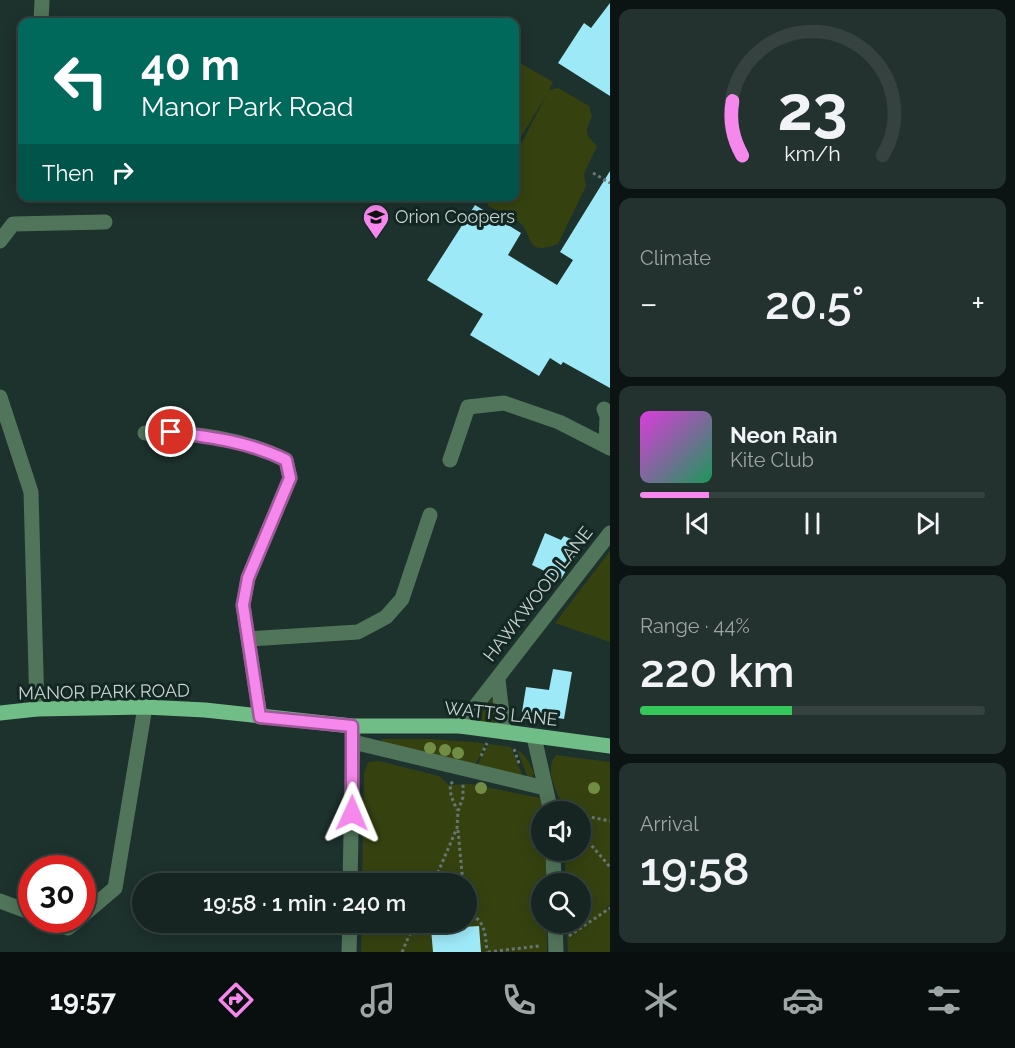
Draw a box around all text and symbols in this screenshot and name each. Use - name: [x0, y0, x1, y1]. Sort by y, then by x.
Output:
- text: 40 m: [141, 41, 240, 90]
- icon: left: [42, 42, 120, 120]
- text: 23: [777, 71, 848, 145]
- text: Manor Park Road: [141, 91, 354, 122]
- text: km/h: [784, 141, 841, 166]
- icon: right: [106, 156, 139, 189]
- text: Then: [42, 160, 94, 186]
- school or university icon: Orion Coopers: [361, 202, 391, 240]
- place label: Orion Coopers: [395, 206, 515, 227]
- text: Climate: [640, 246, 711, 270]
- text: 20.5°: [765, 277, 864, 330]
- text: −: [640, 284, 658, 323]
- text: +: [971, 284, 985, 323]
- pin: [145, 406, 196, 457]
- icon: arrive: [154, 415, 187, 448]
- text: Neon Rain: [730, 422, 838, 448]
- text: Kite Club: [730, 448, 814, 472]
- icon: previous: [681, 507, 714, 540]
- icon: pause: [796, 507, 829, 540]
- icon: next: [911, 507, 944, 540]
- street label: HAWKWOOD LANE: [478, 522, 597, 665]
- text: Range · 44%: [640, 614, 750, 638]
- text: 220 km: [640, 645, 795, 698]
- street label: MANOR PARK ROAD: [18, 680, 190, 703]
- street label: WATTS LANE: [443, 697, 559, 730]
- position arrow: [320, 781, 384, 845]
- map controls: [531, 801, 591, 933]
- button: sound: [531, 801, 591, 861]
- text: Arrival: [640, 812, 699, 836]
- text: 19:58: [640, 843, 750, 896]
- speed limit sign: 30: [18, 855, 96, 933]
- button: search: [531, 873, 591, 933]
- text: 19:58 · 1 min · 240 m: [203, 890, 406, 916]
- icon: directions: [215, 979, 257, 1021]
- icon: music: [357, 979, 399, 1021]
- icon: phone: [498, 979, 540, 1021]
- icon: climate: [640, 979, 682, 1021]
- icon: car: [782, 979, 824, 1021]
- icon: filters: [923, 979, 965, 1021]
- text: 19:57: [50, 985, 116, 1016]

